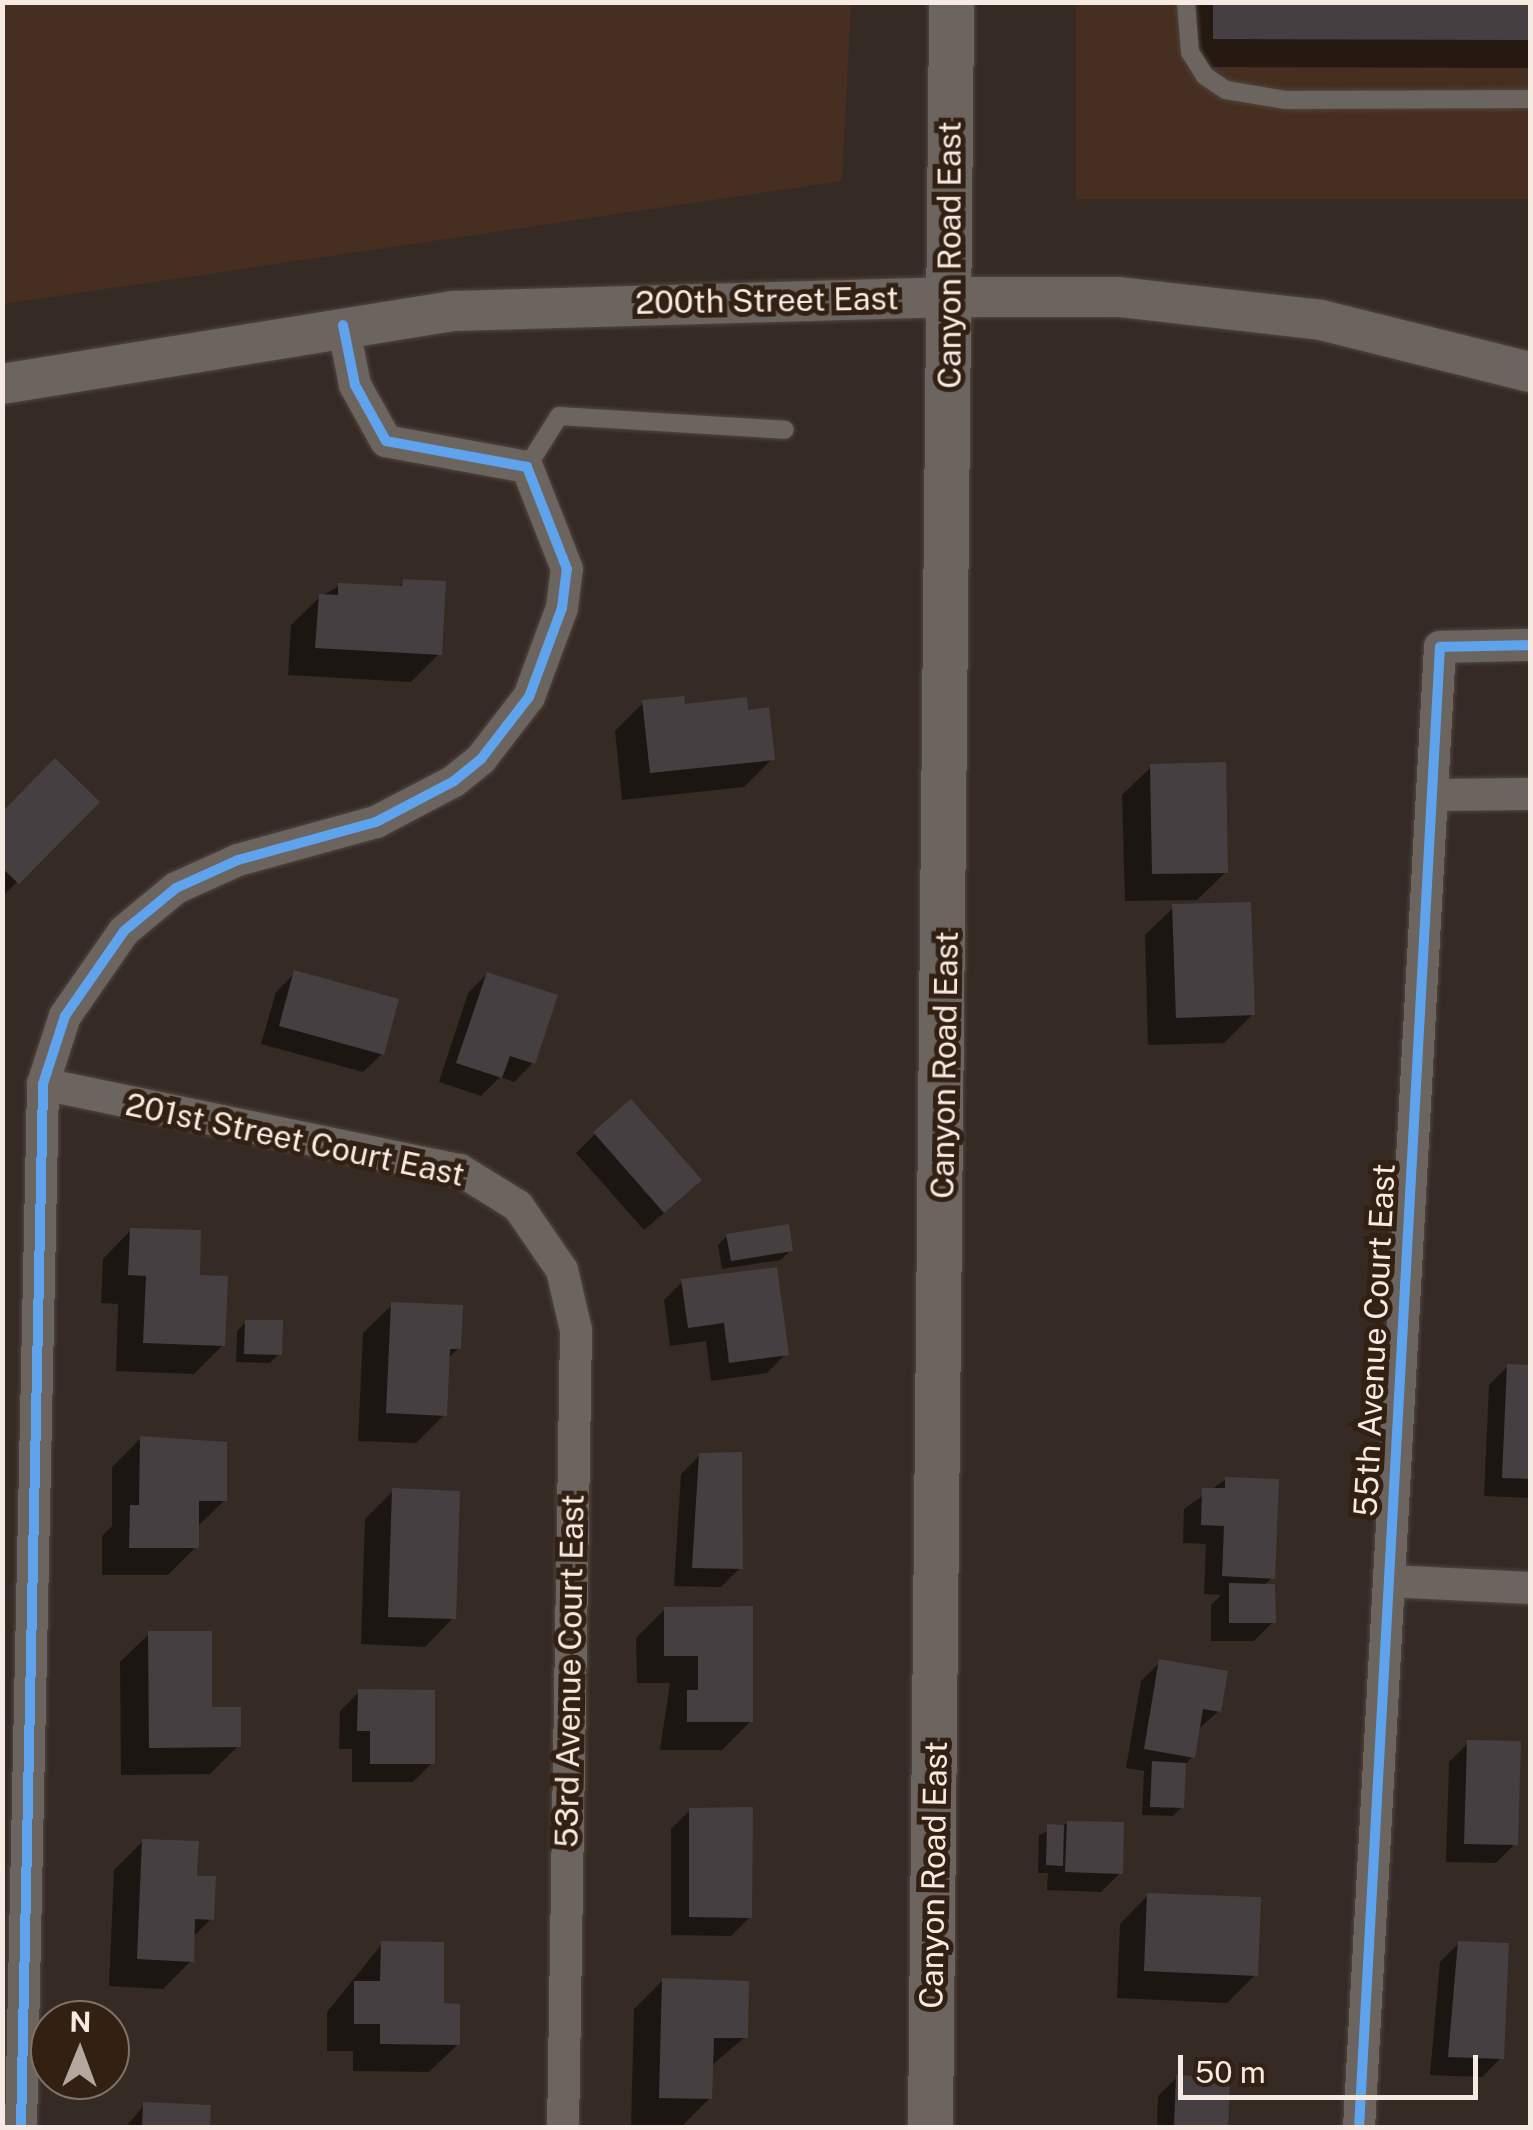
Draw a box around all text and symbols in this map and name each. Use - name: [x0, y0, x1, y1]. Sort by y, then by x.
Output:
- street label: Canyon Road East: [931, 121, 969, 389]
- street label: 200th Street East: [635, 280, 899, 322]
- street label: Canyon Road East: [923, 931, 967, 1199]
- street label: 201st Street Court East: [122, 1085, 468, 1195]
- street label: 55th Avenue Court East: [1347, 1162, 1403, 1518]
- street label: 53rd Avenue Court East: [548, 1494, 592, 1848]
- street label: Canyon Road East: [912, 1741, 956, 2009]
- north arrow: [30, 2000, 130, 2100]
- text: N: [69, 2005, 92, 2038]
- scale bar: [1183, 2035, 1483, 2097]
- text: 50 m: [1195, 2054, 1266, 2090]

